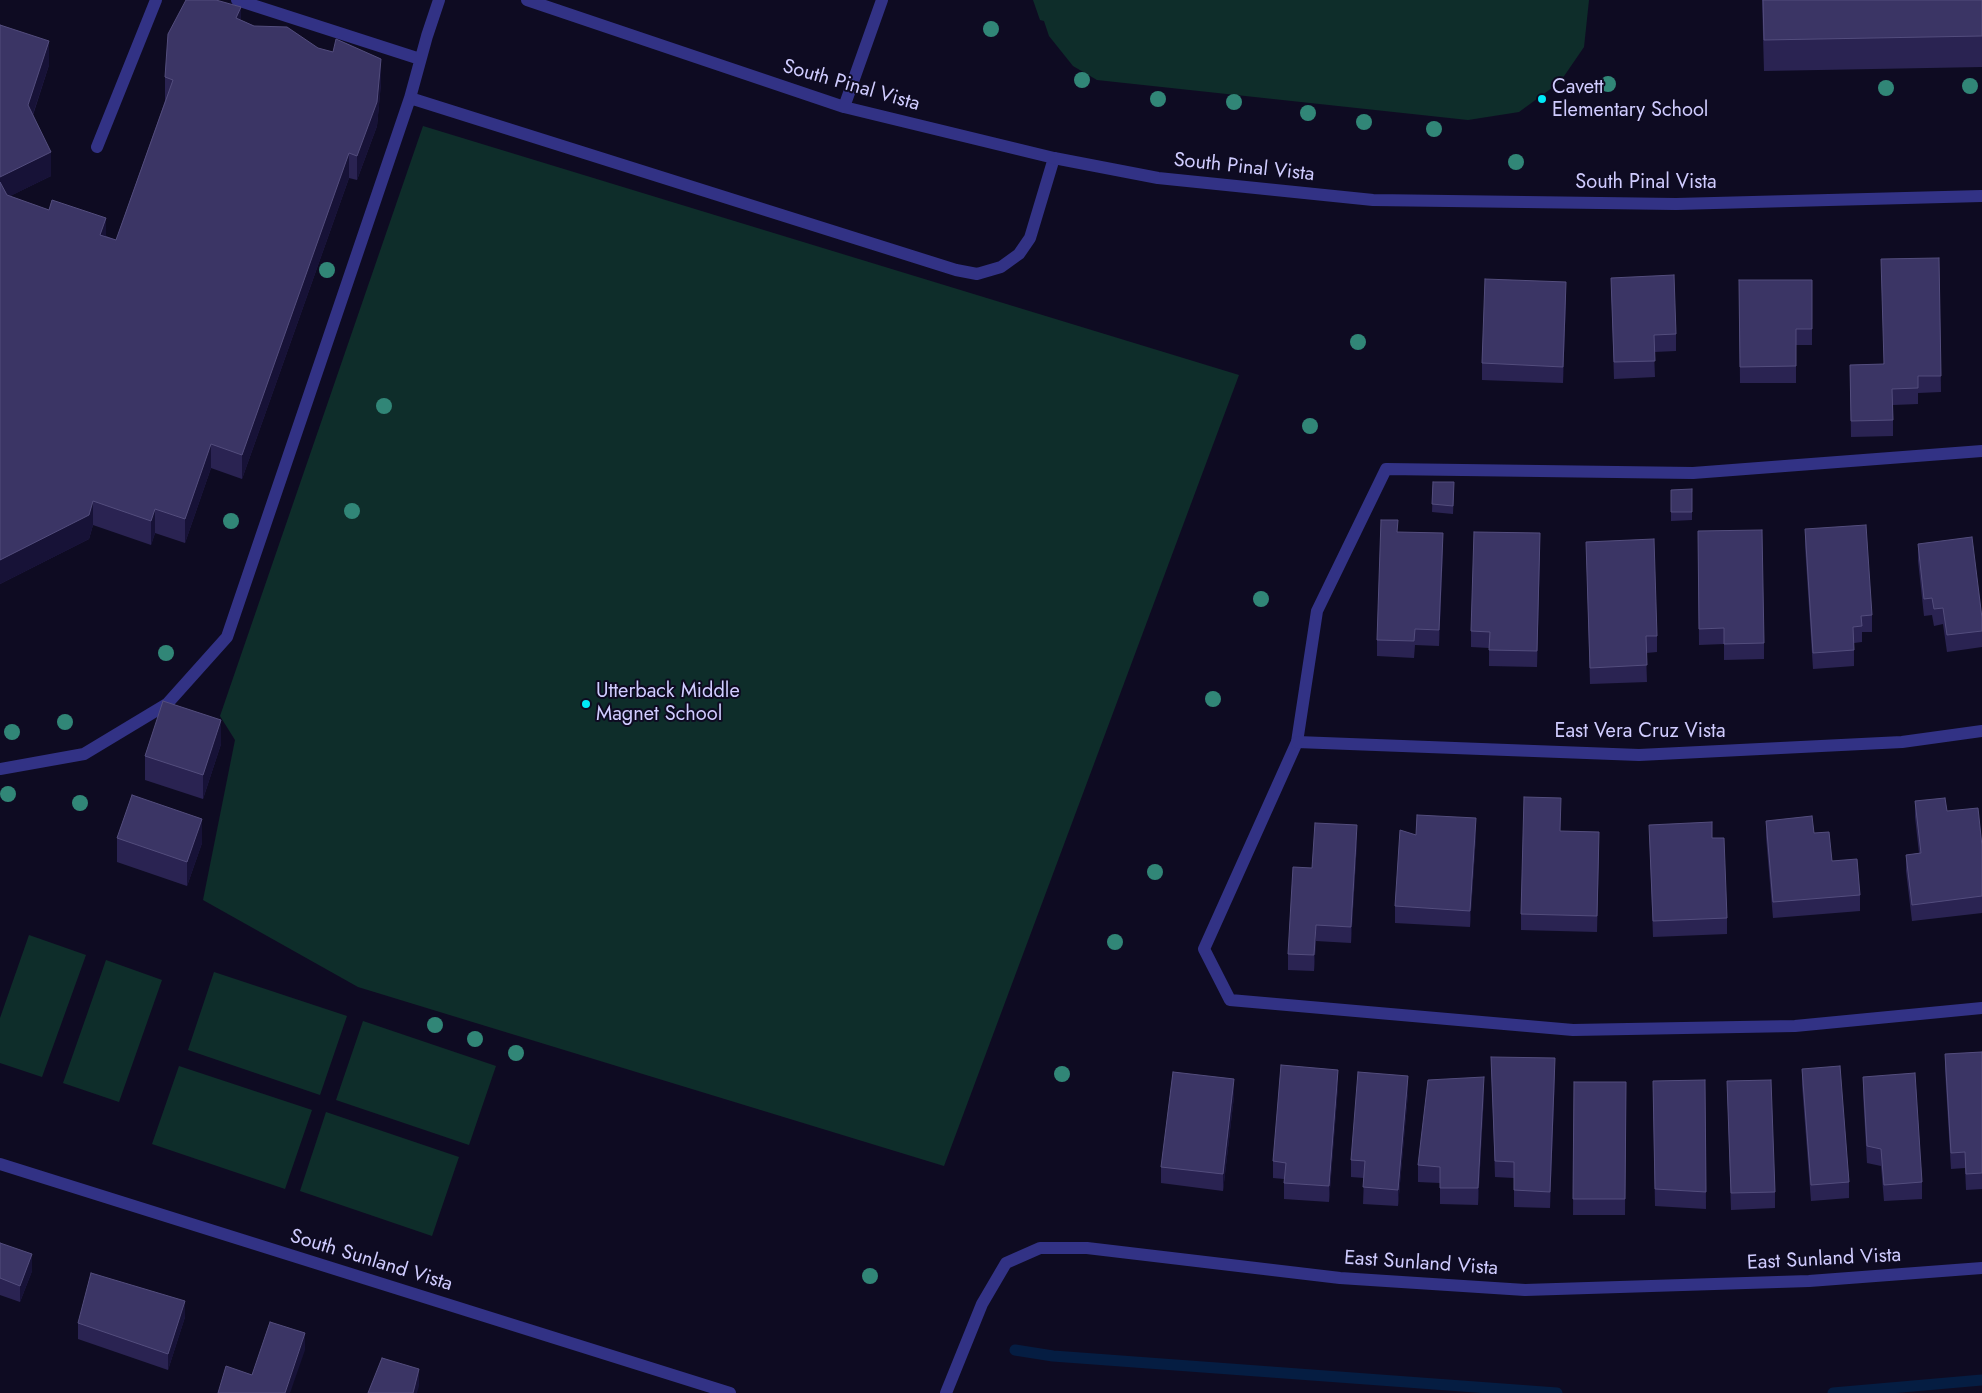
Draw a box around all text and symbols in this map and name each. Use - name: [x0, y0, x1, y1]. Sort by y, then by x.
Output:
- street label: South Pinal Vista: [780, 55, 922, 117]
- place label: Cavett Elementary School: [1552, 76, 1708, 123]
- marker: Cavett Elementary School: [1536, 93, 1548, 105]
- street label: South Pinal Vista: [1172, 149, 1316, 187]
- street label: South Pinal Vista: [1575, 171, 1717, 195]
- place label: Utterback Middle Magnet School: [596, 680, 740, 727]
- marker: Utterback Middle Magnet School: [580, 698, 592, 710]
- street label: East Vera Cruz Vista: [1555, 720, 1725, 744]
- street label: South Sunland Vista: [287, 1225, 455, 1297]
- street label: East Sunland Vista: [1746, 1244, 1902, 1276]
- street label: East Sunland Vista: [1343, 1247, 1499, 1281]

